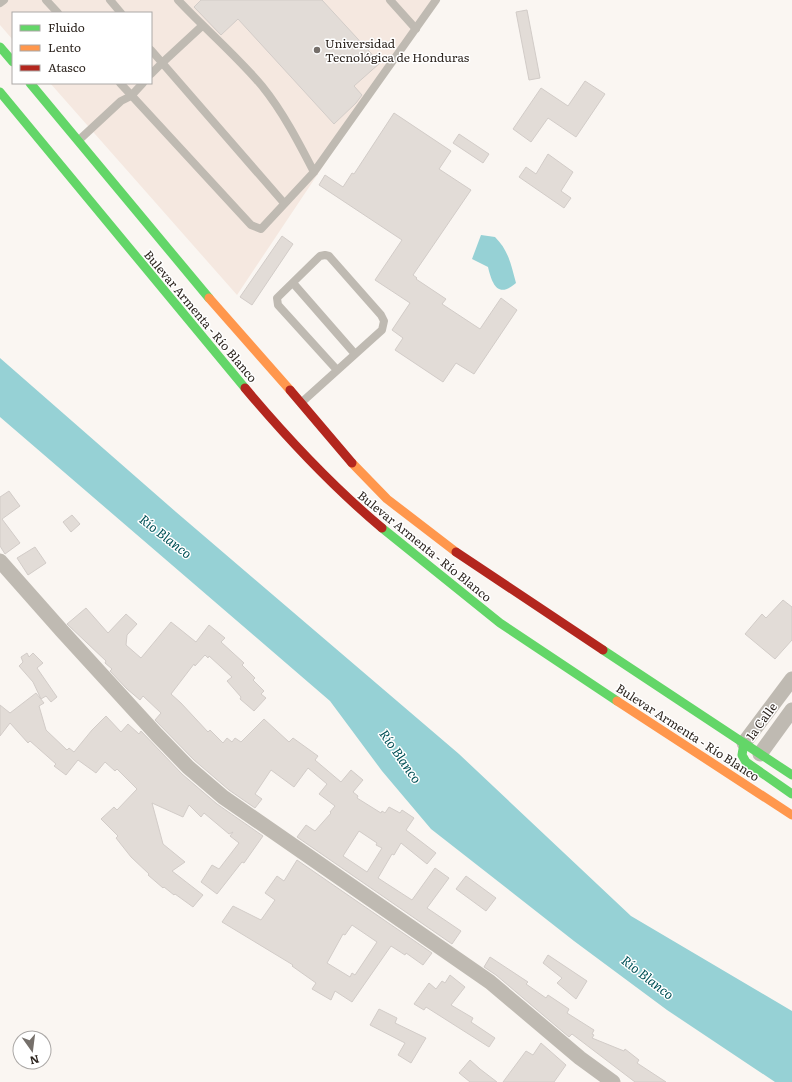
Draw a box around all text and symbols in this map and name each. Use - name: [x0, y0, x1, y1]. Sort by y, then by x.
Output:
- legend: [12, 12, 152, 84]
- text: Fluido: [48, 18, 85, 36]
- place label: Universidad Tecnológica de Honduras: [325, 34, 470, 66]
- text: Lento: [48, 38, 81, 56]
- marker: Universidad Tecnológica de Honduras: [312, 45, 322, 55]
- text: Atasco: [48, 58, 86, 76]
- street label: Bulevar Armenta - Río Blanco: [140, 246, 262, 386]
- street label: Bulevar Armenta - Río Blanco: [354, 486, 496, 606]
- water label: Río Blanco: [136, 509, 196, 563]
- street label: Bulevar Armenta - Río Blanco: [613, 679, 763, 785]
- street label: 1a Calle: [741, 698, 781, 744]
- water label: Río Blanco: [375, 725, 427, 787]
- water label: Río Blanco: [618, 950, 678, 1004]
- north arrow: [12, 1030, 52, 1070]
- text: N: [28, 1052, 41, 1070]

